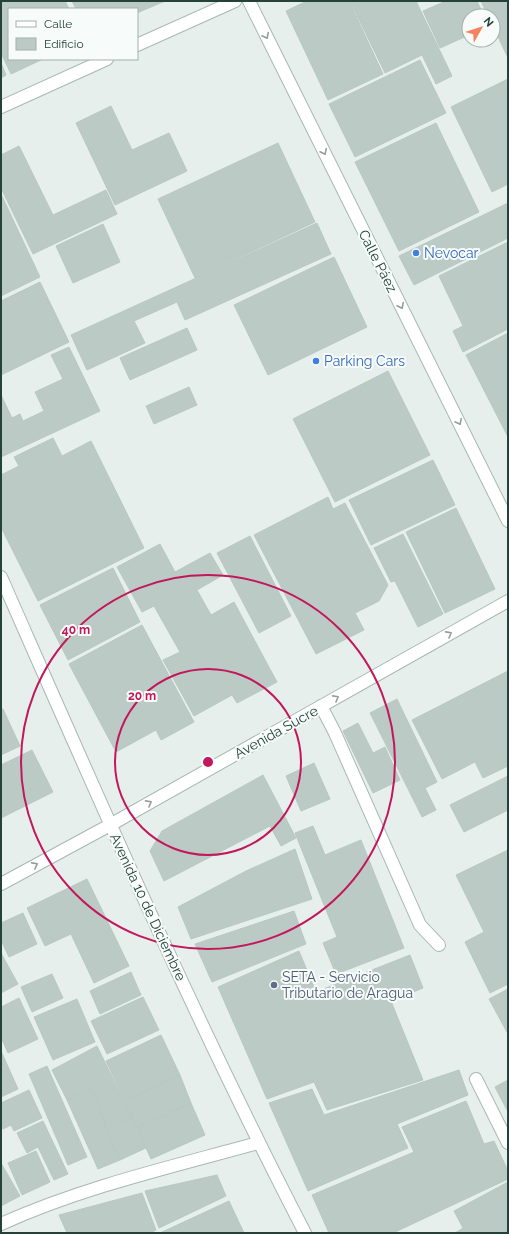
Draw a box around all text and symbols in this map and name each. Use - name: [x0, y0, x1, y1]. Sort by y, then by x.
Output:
- legend: [8, 8, 138, 60]
- north arrow: [461, 8, 501, 48]
- text: N: [481, 15, 496, 29]
- text: Calle: [44, 17, 72, 31]
- one-way arrow: [261, 32, 269, 39]
- text: Edificio: [44, 37, 84, 51]
- one-way arrow: [319, 148, 327, 155]
- street label: Calle Páez: [355, 227, 401, 295]
- place label: Nevocar: [424, 245, 479, 261]
- marker: Nevocar: [411, 248, 421, 258]
- one-way arrow: [396, 302, 404, 309]
- place label: Parking Cars: [324, 353, 405, 369]
- marker: Parking Cars: [311, 356, 321, 366]
- one-way arrow: [454, 418, 462, 426]
- text: 40 m: [62, 623, 90, 637]
- one-way arrow: [445, 632, 452, 639]
- text: 20 m: [128, 689, 156, 703]
- one-way arrow: [332, 695, 339, 702]
- street label: Avenida Sucre: [231, 702, 321, 762]
- centre of rings: [201, 755, 215, 769]
- one-way arrow: [145, 800, 152, 807]
- street label: Avenida 10 de Diciembre: [107, 831, 189, 983]
- one-way arrow: [31, 863, 38, 870]
- place label: SETA - Servicio Tributario de Aragua: [282, 969, 413, 1001]
- marker: SETA - Servicio Tributario de Aragua: [269, 980, 279, 990]

